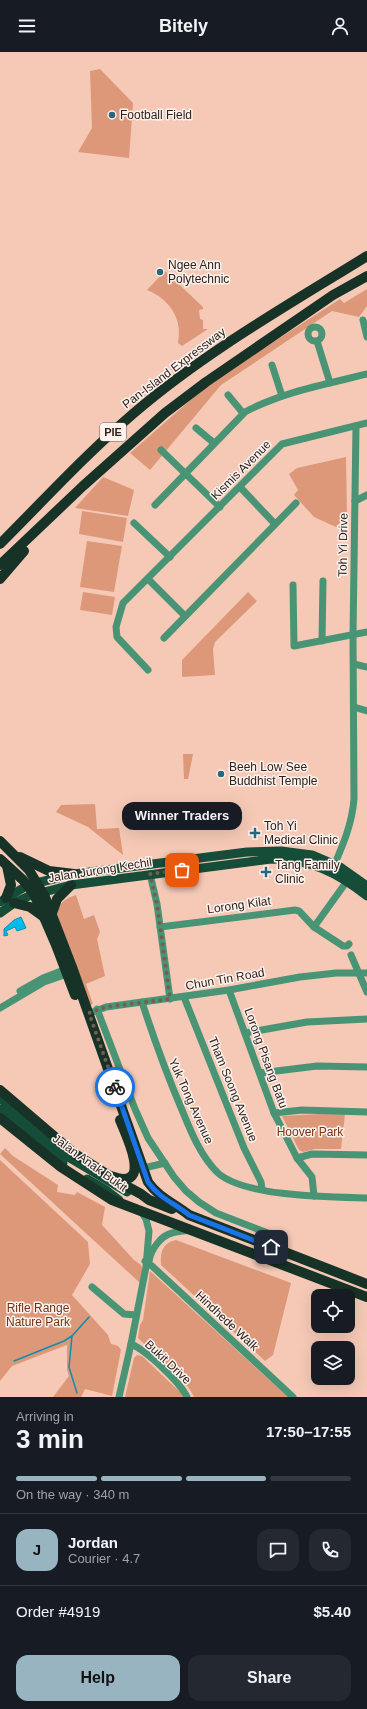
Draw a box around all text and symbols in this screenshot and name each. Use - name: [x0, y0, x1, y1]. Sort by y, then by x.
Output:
- icon: menu: [16, 15, 38, 37]
- icon: person: [329, 15, 351, 37]
- text: Bitely: [159, 16, 208, 36]
- place label: Football Field: [120, 108, 192, 122]
- marker: Football Field: [107, 110, 117, 120]
- place label: Ngee Ann Polytechnic: [168, 258, 229, 286]
- marker: Ngee Ann Polytechnic: [155, 267, 165, 277]
- street label: Pan-Island Expressway: [120, 325, 228, 411]
- road number: PIE: [100, 423, 126, 441]
- street label: Kismis Avenue: [208, 437, 274, 503]
- street label: Toh Yi Drive: [335, 513, 351, 577]
- place label: Beeh Low See Buddhist Temple: [229, 760, 318, 788]
- marker: Beeh Low See Buddhist Temple: [216, 769, 226, 779]
- callout: Winner Traders: [122, 802, 242, 830]
- text: Winner Traders: [135, 808, 229, 823]
- place label: Toh Yi Medical Clinic: [264, 819, 338, 847]
- marker: Toh Yi Medical Clinic: [249, 827, 261, 839]
- pin: [165, 853, 199, 887]
- street label: Jalan Jurong Kechil: [47, 855, 153, 885]
- place label: Tang Family Clinic: [275, 858, 340, 886]
- icon: bag: [171, 859, 193, 881]
- marker: Tang Family Clinic: [260, 866, 272, 878]
- street label: Lorong Kilat: [206, 894, 272, 916]
- street label: Chun Tin Road: [184, 965, 266, 993]
- street label: Lorong Pisang Batu: [241, 1006, 291, 1110]
- street label: Tham Soong Avenue: [206, 1035, 261, 1144]
- street label: Yuk Tong Avenue: [166, 1056, 216, 1146]
- courier: [95, 1067, 135, 1107]
- icon: bike: [104, 1076, 126, 1098]
- park label: Hoover Park: [277, 1125, 344, 1139]
- street label: Jalan Anak Bukit: [50, 1131, 131, 1195]
- pin: [254, 1230, 288, 1264]
- icon: home: [260, 1236, 282, 1258]
- street label: Hindhede Walk: [193, 1288, 262, 1354]
- map controls: [311, 1289, 355, 1385]
- button: locate: [311, 1289, 355, 1333]
- park label: Rifle Range Nature Park: [6, 1301, 71, 1329]
- street label: Bukit Drive: [142, 1337, 194, 1387]
- button: layers: [311, 1341, 355, 1385]
- text: Arriving in: [16, 1409, 74, 1424]
- text: 17:50–17:55: [266, 1423, 351, 1440]
- text: 3 min: [16, 1424, 84, 1454]
- text: On the way · 340 m: [16, 1487, 129, 1502]
- button: chat: [257, 1529, 299, 1571]
- button: phone: [309, 1529, 351, 1571]
- text: Jordan: [68, 1534, 118, 1551]
- text: J: [33, 1541, 41, 1558]
- text: Courier · 4.7: [68, 1551, 140, 1566]
- text: Order #4919: [16, 1603, 100, 1620]
- text: $5.40: [313, 1603, 351, 1620]
- button: Help: [16, 1655, 180, 1701]
- button: Share: [188, 1655, 351, 1701]

